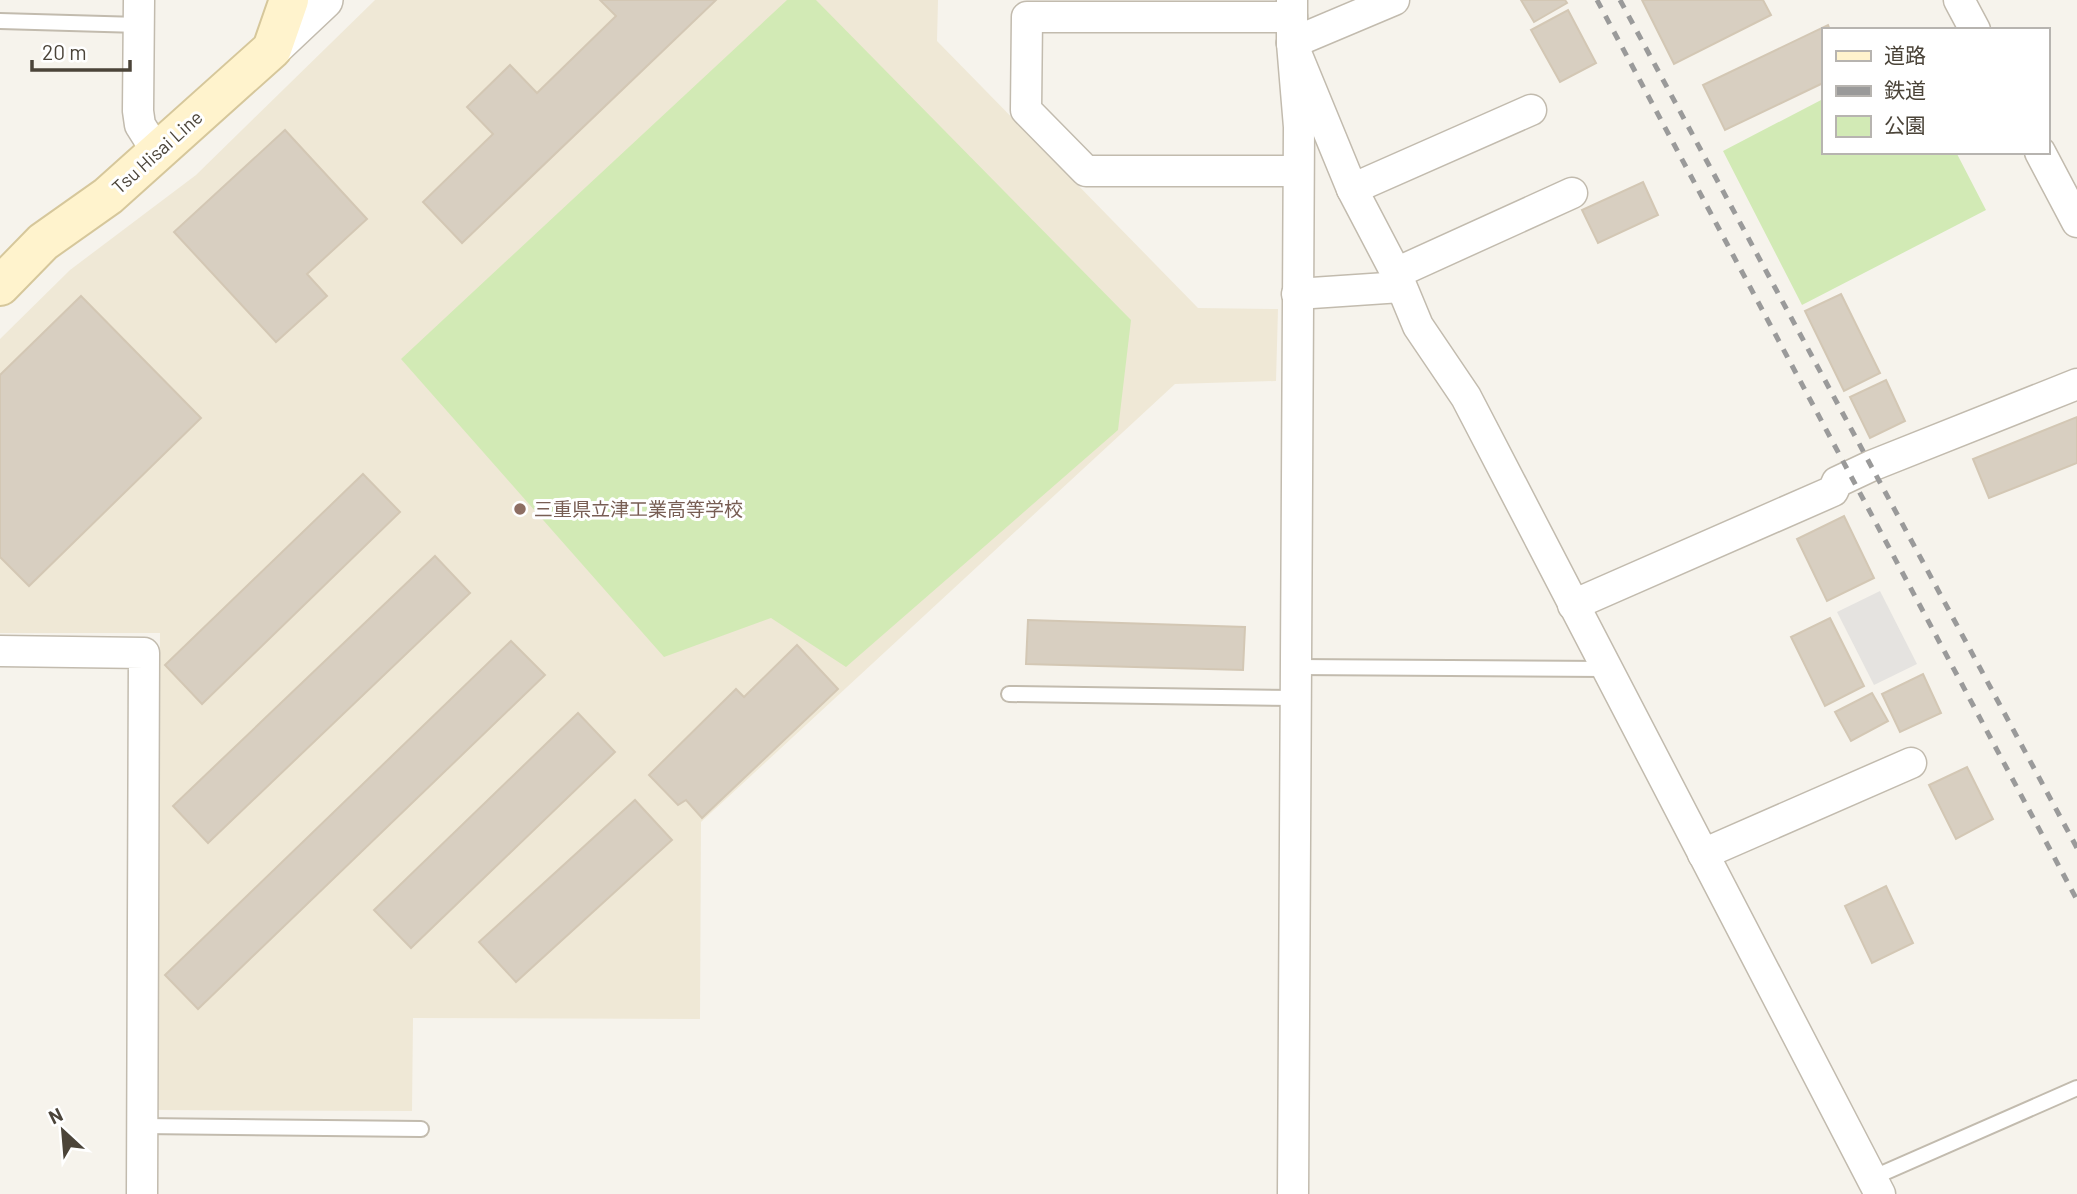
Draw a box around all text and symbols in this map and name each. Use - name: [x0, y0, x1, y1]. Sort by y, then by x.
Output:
- scale bar: [32, 28, 130, 72]
- legend: [1822, 28, 2049, 154]
- text: 20 m: [42, 39, 87, 64]
- text: 道路: [1884, 42, 1926, 67]
- text: 鉄道: [1884, 77, 1926, 102]
- street label: Tsu Hisai Line: [107, 105, 207, 198]
- text: 公園: [1884, 112, 1926, 137]
- place label: 三重県立津工業高等学校: [534, 497, 743, 520]
- marker: 三重県立津工業高等学校: [512, 501, 528, 517]
- north arrow: [28, 1096, 98, 1166]
- text: N: [45, 1102, 66, 1128]

